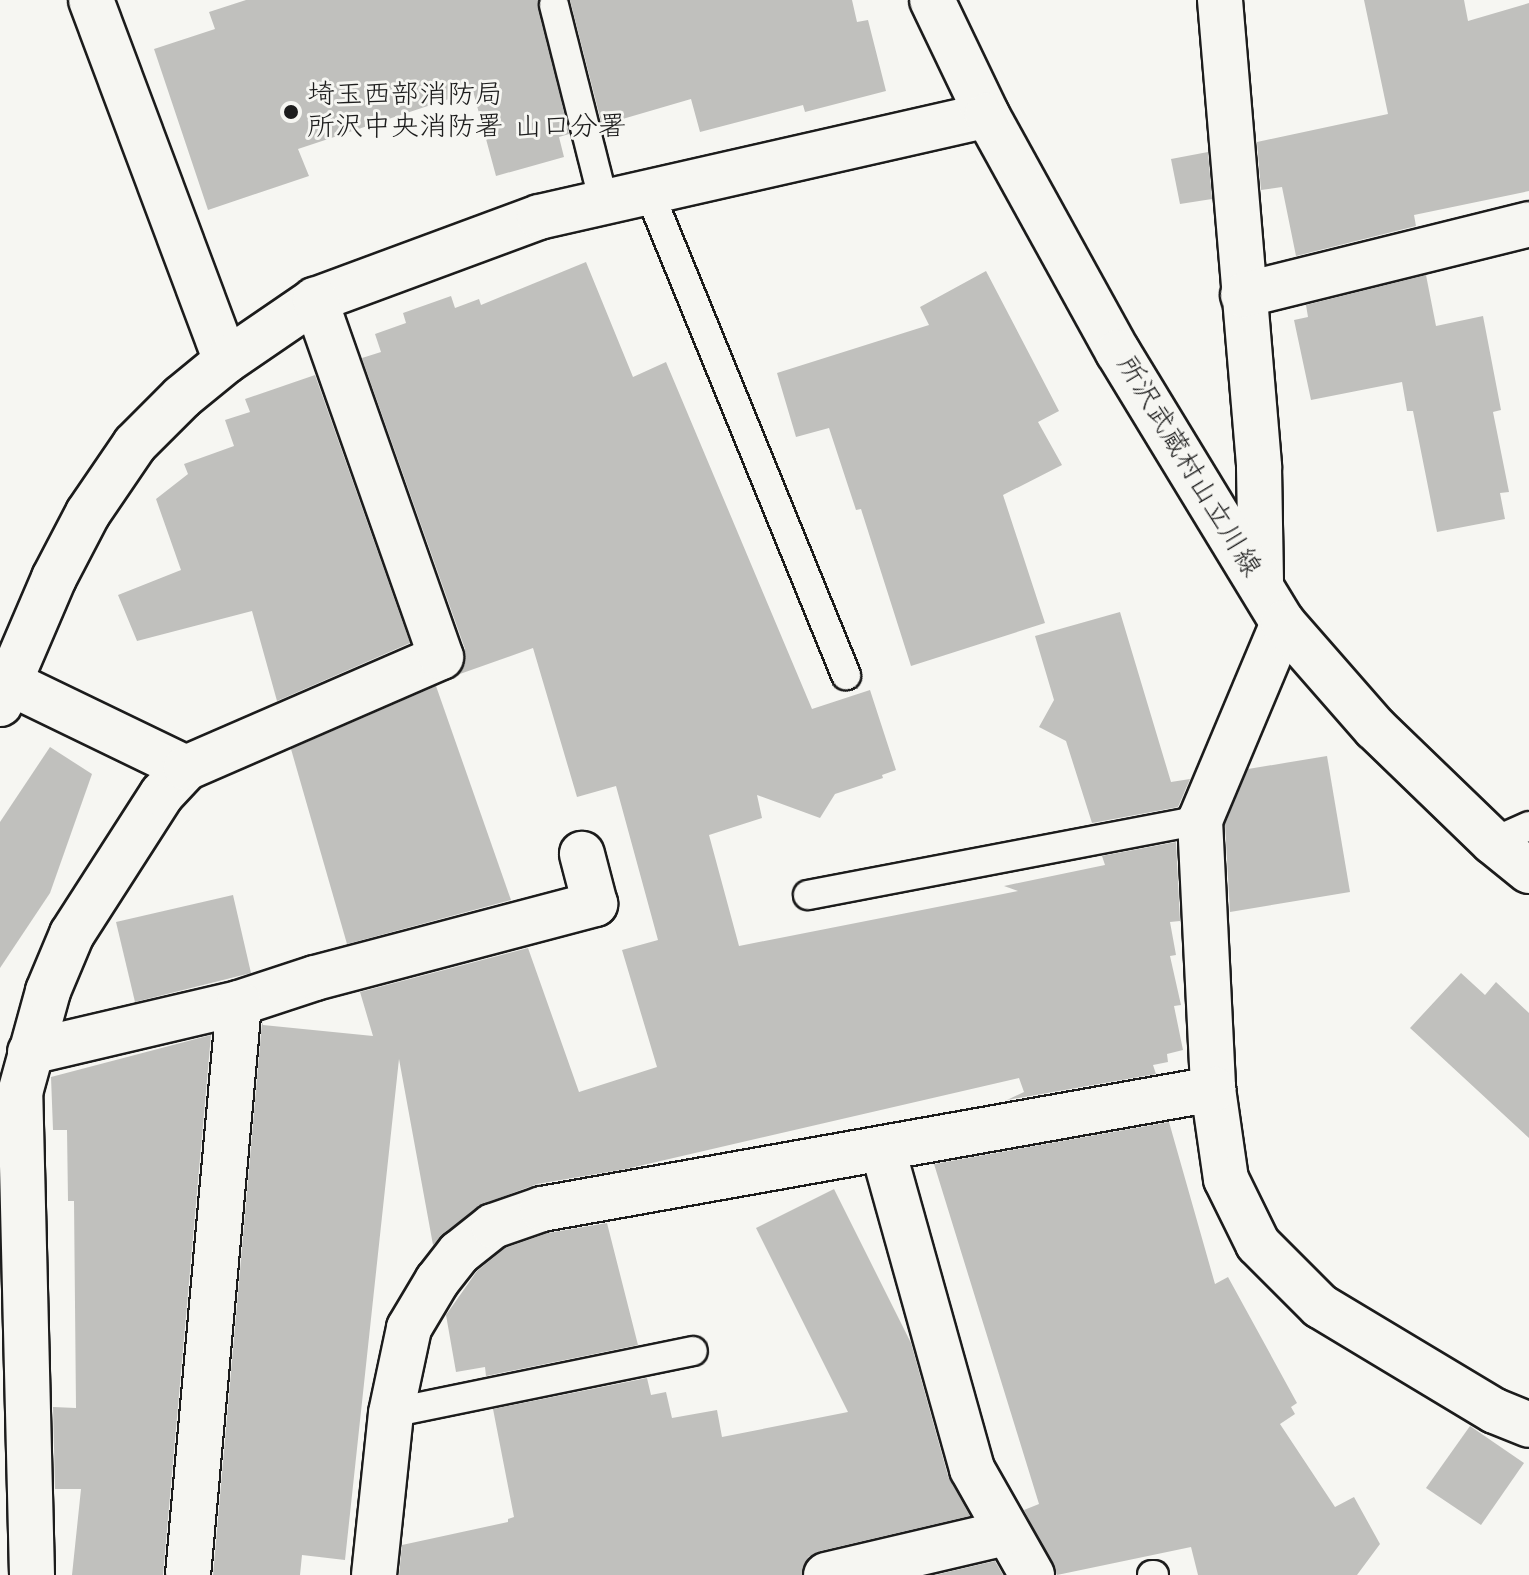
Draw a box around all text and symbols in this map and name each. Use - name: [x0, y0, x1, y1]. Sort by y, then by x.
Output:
- place label: 埼玉西部消防局 所沢中央消防署 山口分署: [307, 79, 626, 145]
- marker: 埼玉西部消防局 所沢中央消防署 山口分署: [282, 103, 300, 121]
- street label: 所沢武蔵村山立川線: [1109, 350, 1267, 584]

